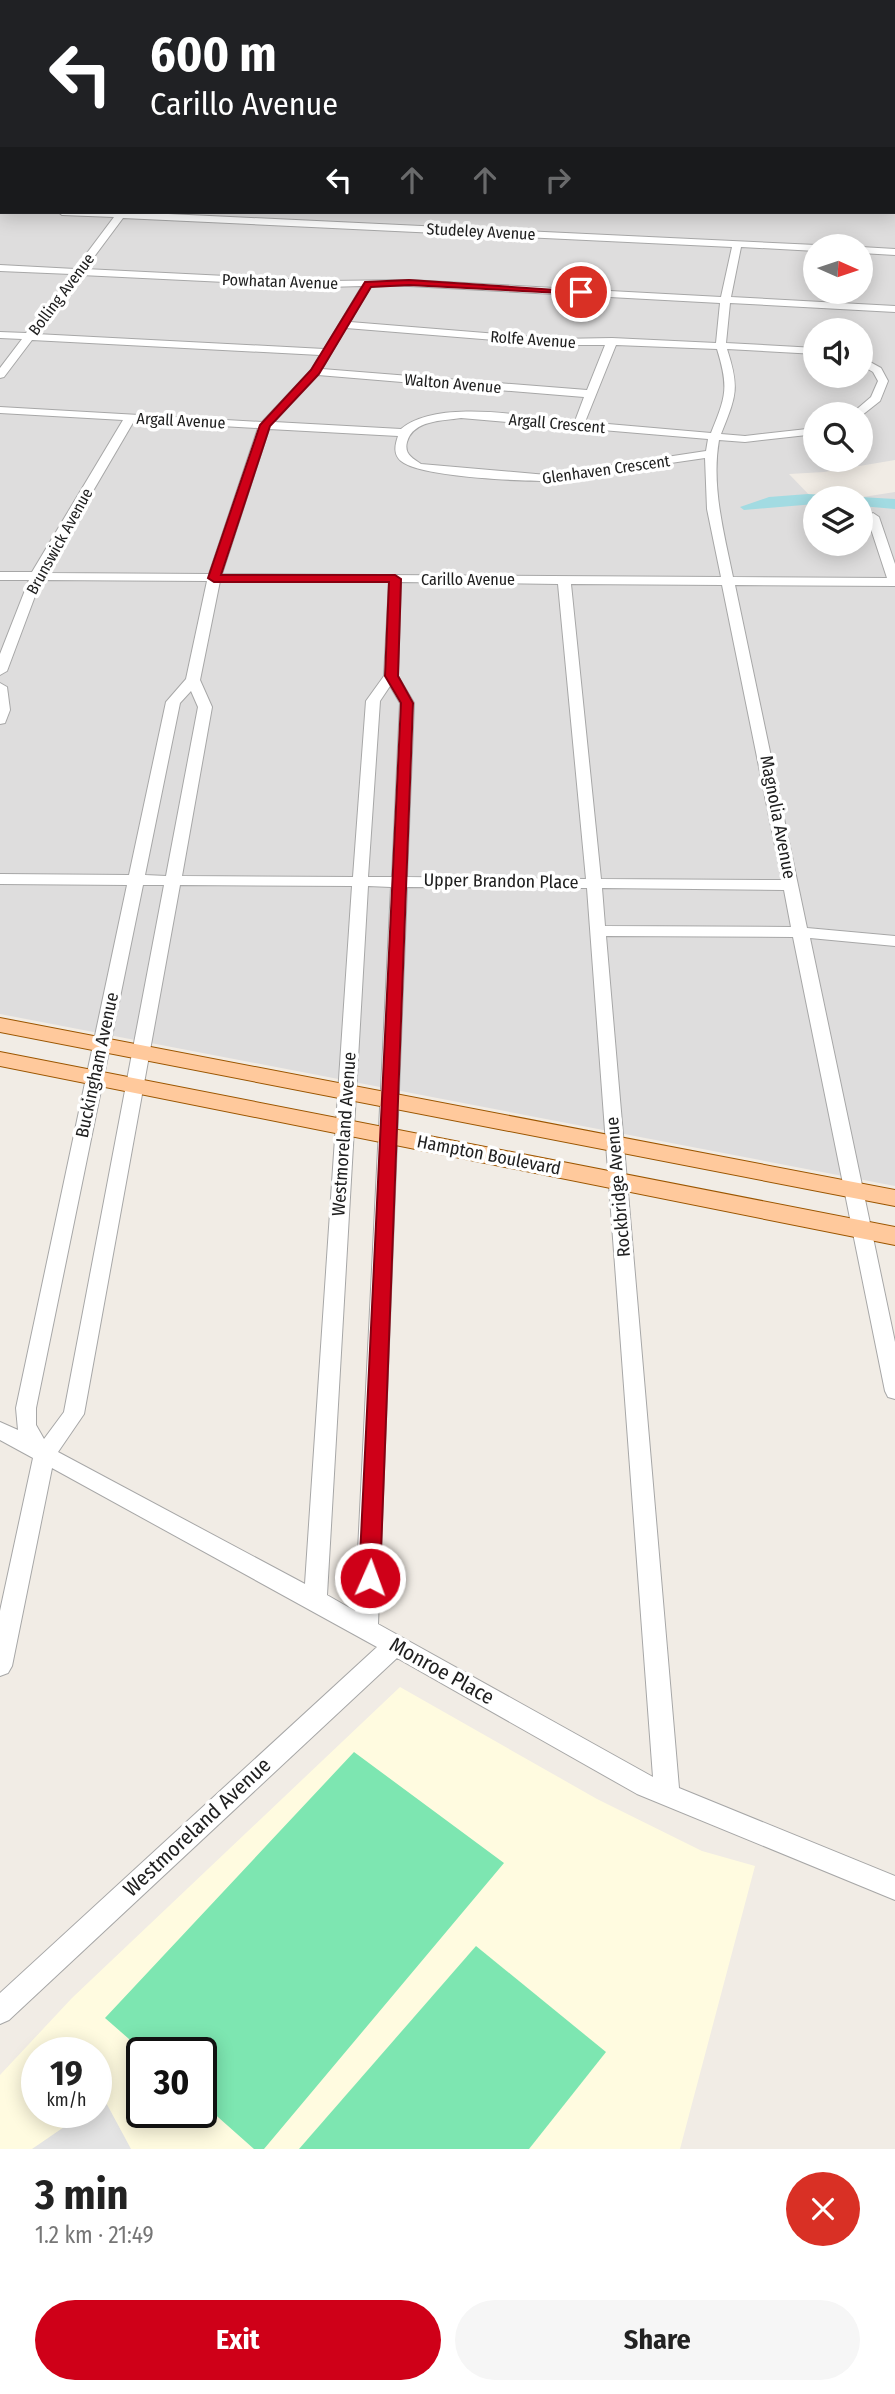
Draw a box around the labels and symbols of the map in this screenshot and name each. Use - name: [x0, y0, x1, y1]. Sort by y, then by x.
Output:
- street label: Studeley Avenue: [426, 219, 536, 244]
- north arrow: [803, 234, 873, 304]
- street label: Bolling Avenue: [24, 250, 98, 339]
- pin: [551, 262, 611, 322]
- street label: Powhatan Avenue: [222, 270, 339, 293]
- street label: Rolfe Avenue: [490, 327, 576, 352]
- street label: Walton Avenue: [404, 370, 502, 397]
- street label: Argall Avenue: [136, 409, 226, 432]
- street label: Argall Crescent: [508, 410, 607, 437]
- street label: Glenhaven Crescent: [541, 451, 672, 488]
- street label: Brunswick Avenue: [22, 485, 97, 598]
- street label: Carillo Avenue: [421, 570, 515, 589]
- street label: Magnolia Avenue: [755, 753, 801, 881]
- street label: Upper Brandon Place: [423, 869, 579, 893]
- street label: Buckingham Avenue: [71, 990, 123, 1140]
- street label: Westmoreland Avenue: [327, 1051, 361, 1217]
- street label: Rockbridge Avenue: [601, 1116, 635, 1258]
- street label: Hampton Boulevard: [415, 1130, 563, 1180]
- position arrow: [333, 1541, 407, 1615]
- street label: Monroe Place: [385, 1632, 499, 1710]
- street label: Westmoreland Avenue: [118, 1752, 276, 1902]
- speed limit sign: 30: [126, 2037, 217, 2128]

